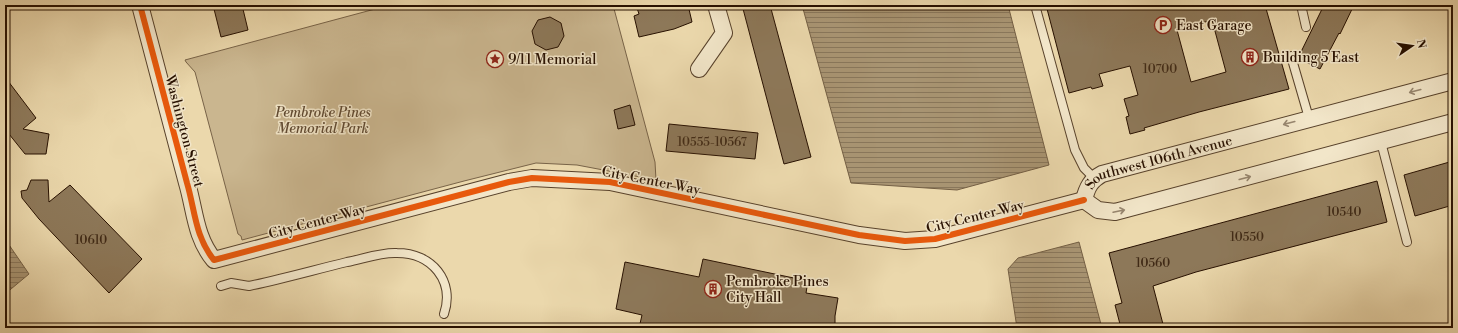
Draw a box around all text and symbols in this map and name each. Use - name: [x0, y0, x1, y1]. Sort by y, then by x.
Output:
- parking icon: East Garage: [1153, 15, 1173, 35]
- place label: East Garage: [1176, 17, 1251, 35]
- north arrow: [1392, 26, 1432, 66]
- text: N: [1413, 38, 1429, 50]
- building icon: Building 5 East: [1240, 47, 1260, 67]
- place icon: 9/11 Memorial: [485, 49, 505, 69]
- place label: Building 5 East: [1262, 49, 1359, 67]
- place label: 9/11 Memorial: [508, 51, 596, 69]
- house number: 10700: [1143, 62, 1177, 77]
- street label: Washington Street: [160, 72, 208, 189]
- one-way arrow: [1409, 88, 1422, 95]
- park label: Pembroke Pines Memorial Park: [274, 104, 371, 138]
- one-way arrow: [1283, 120, 1296, 128]
- street label: Southwest 106th Avenue: [1081, 132, 1234, 193]
- house number: 10555-10567: [677, 135, 747, 150]
- street label: City Center Way: [600, 163, 702, 199]
- one-way arrow: [1238, 174, 1251, 181]
- street label: City Center Way: [924, 196, 1026, 238]
- street label: City Center Way: [267, 200, 368, 244]
- house number: 10540: [1327, 205, 1361, 220]
- one-way arrow: [1113, 206, 1126, 214]
- house number: 10550: [1230, 230, 1264, 245]
- house number: 10610: [75, 233, 107, 248]
- house number: 10560: [1136, 256, 1170, 271]
- place label: Pembroke Pines City Hall: [726, 273, 829, 307]
- building icon: Pembroke Pines City Hall: [703, 279, 723, 299]

